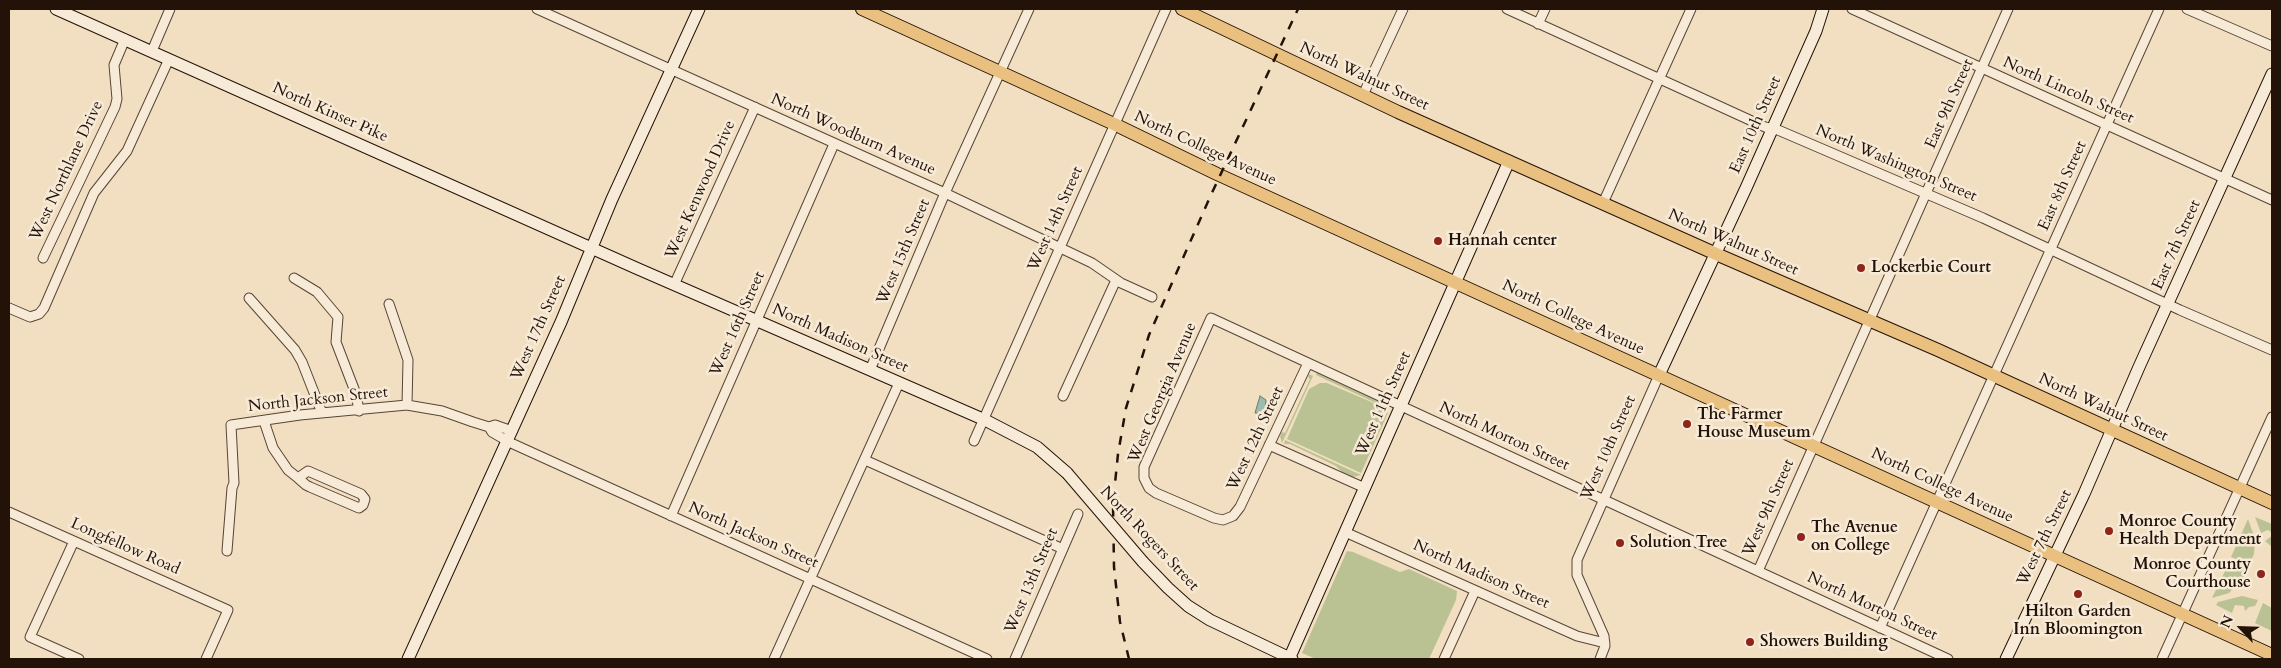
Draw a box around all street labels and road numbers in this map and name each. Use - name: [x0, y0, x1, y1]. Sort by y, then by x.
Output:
- street label: North Walnut Street: [1296, 39, 1432, 115]
- street label: North Lincoln Street: [1999, 53, 2137, 129]
- street label: East 9th Street: [1922, 56, 1978, 152]
- street label: East 10th Street: [1726, 73, 1786, 177]
- street label: North Kinser Pike: [269, 79, 391, 147]
- street label: North Woodburn Avenue: [768, 90, 938, 180]
- street label: West Northlane Drive: [26, 98, 108, 244]
- street label: North College Avenue: [1131, 108, 1279, 190]
- street label: West Kenwood Drive: [662, 118, 740, 262]
- street label: North Washington Street: [1813, 121, 1979, 207]
- street label: East 8th Street: [2035, 138, 2091, 234]
- street label: West 14th Street: [1024, 164, 1088, 274]
- street label: West 15th Street: [873, 196, 935, 308]
- street label: East 7th Street: [2149, 197, 2205, 293]
- street label: North Walnut Street: [1665, 206, 1801, 280]
- street label: West 16th Street: [706, 269, 770, 379]
- street label: West 17th Street: [507, 273, 571, 383]
- street label: North College Avenue: [1499, 277, 1647, 359]
- street label: North Madison Street: [769, 300, 911, 378]
- street label: West Georgia Avenue: [1125, 320, 1201, 466]
- street label: West 11th Street: [1352, 349, 1416, 459]
- street label: North Walnut Street: [2035, 370, 2171, 446]
- street label: North Jackson Street: [247, 383, 389, 417]
- street label: West 12th Street: [1223, 384, 1289, 494]
- street label: West 10th Street: [1577, 393, 1641, 503]
- street label: North Morton Street: [1436, 398, 1572, 476]
- street label: North College Avenue: [1868, 445, 2016, 527]
- street label: West 9th Street: [1739, 456, 1799, 560]
- street label: North Rogers Street: [1096, 483, 1202, 595]
- street label: West 7th Street: [2013, 487, 2077, 589]
- street label: North Jackson Street: [685, 499, 821, 573]
- street label: Longfellow Road: [67, 514, 183, 580]
- street label: West 13th Street: [1001, 525, 1063, 637]
- street label: North Madison Street: [1410, 536, 1552, 614]
- street label: North Morton Street: [1804, 568, 1940, 646]

